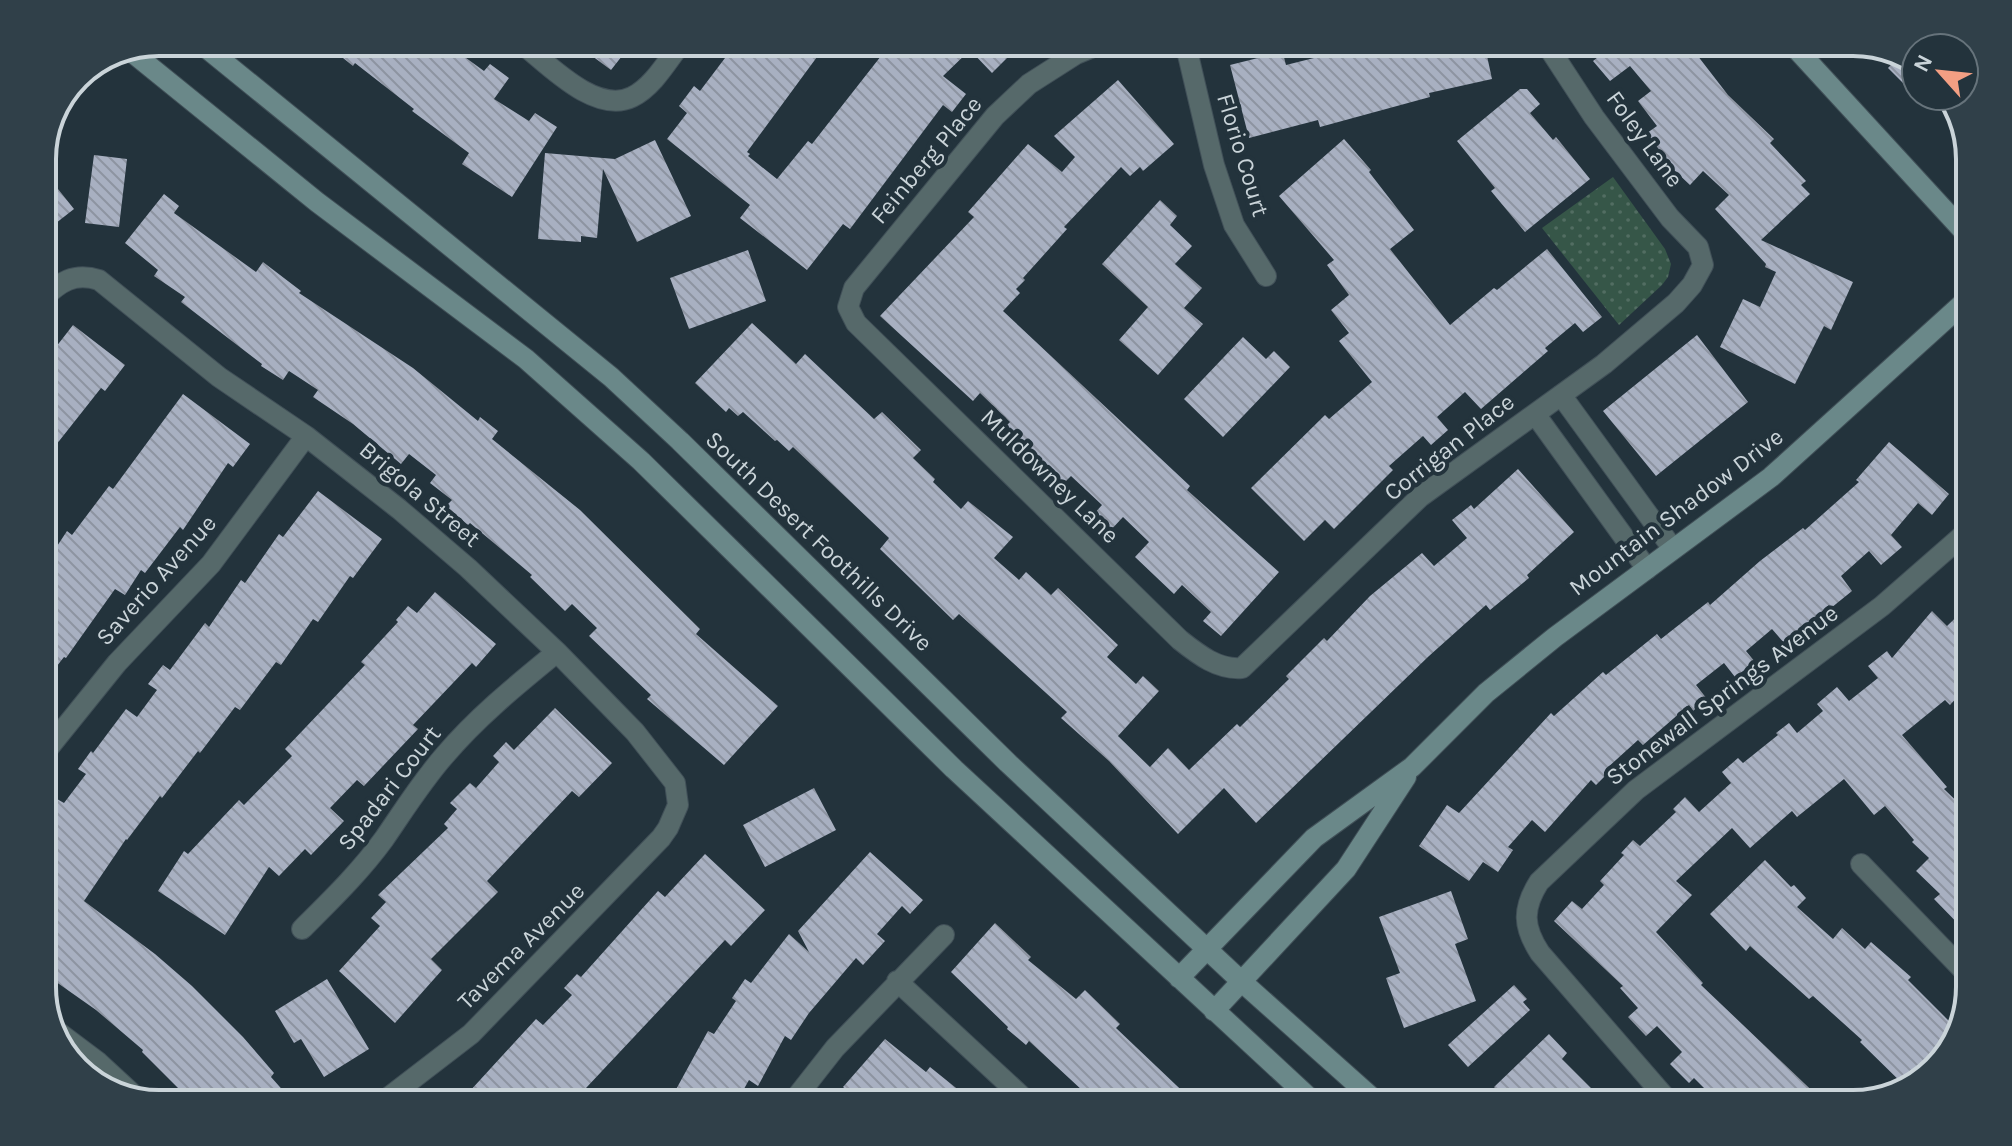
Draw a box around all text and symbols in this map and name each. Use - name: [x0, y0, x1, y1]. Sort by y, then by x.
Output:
- north arrow: [1900, 32, 1980, 112]
- text: N: [1908, 50, 1938, 76]
- street label: Foley Lane: [1601, 85, 1689, 193]
- street label: Florio Court: [1211, 90, 1275, 220]
- street label: Feinberg Place: [865, 91, 987, 229]
- street label: Corrigan Place: [1378, 388, 1520, 506]
- street label: Muldowney Lane: [975, 403, 1125, 549]
- street label: Mountain Shadow Drive: [1563, 422, 1789, 602]
- street label: South Desert Foothills Drive: [700, 425, 938, 657]
- street label: Brigola Street: [354, 435, 486, 553]
- street label: Saverio Avenue: [90, 509, 222, 651]
- street label: Stonewall Springs Avenue: [1601, 599, 1843, 791]
- street label: Spadari Court: [332, 720, 446, 856]
- street label: Tavema Avenue: [452, 877, 590, 1015]

